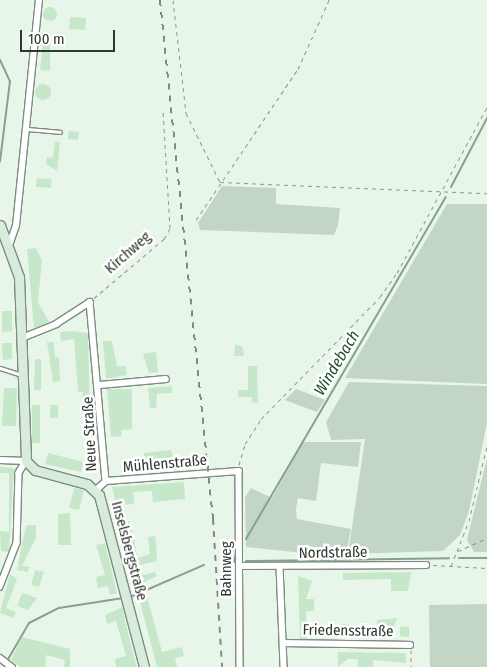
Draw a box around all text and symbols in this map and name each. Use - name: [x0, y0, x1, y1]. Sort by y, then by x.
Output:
- scale bar: [22, 20, 118, 52]
- text: 100 m: [28, 30, 65, 48]
- street label: Kirchweg: [101, 228, 155, 278]
- water label: Windebach: [310, 327, 364, 399]
- street label: Neue Straße: [79, 396, 101, 472]
- street label: Mühlenstraße: [122, 451, 208, 477]
- street label: Inselsbergstraße: [107, 499, 151, 603]
- street label: Bahnweg: [218, 541, 236, 597]
- street label: Nordstraße: [298, 543, 368, 563]
- street label: Friedensstraße: [302, 621, 394, 641]

